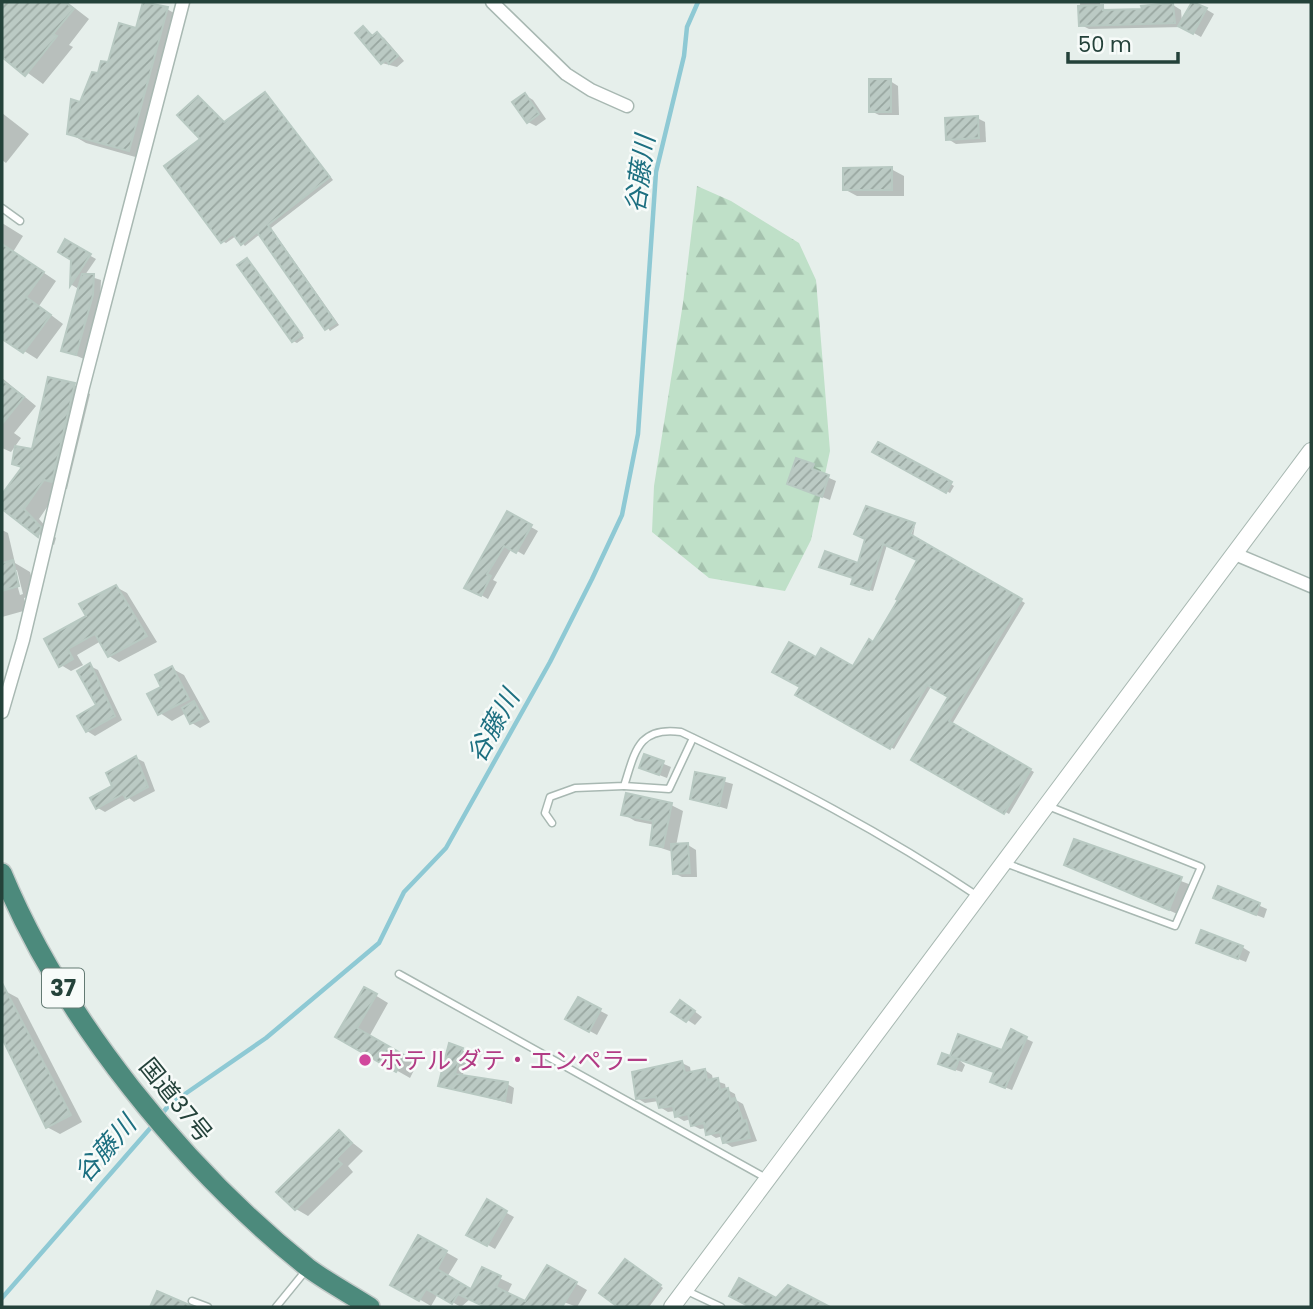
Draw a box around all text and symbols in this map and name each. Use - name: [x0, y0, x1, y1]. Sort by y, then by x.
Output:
- scale bar: [1068, 21, 1178, 65]
- text: 50 m: [1078, 30, 1132, 59]
- water label: 谷藤川: [617, 130, 664, 215]
- water label: 谷藤川: [458, 681, 529, 769]
- road number: 37: [42, 968, 84, 1007]
- place label: ホテル ダテ・エンペラー: [379, 1044, 649, 1077]
- street label: 国道37号: [132, 1051, 220, 1149]
- marker: ホテル ダテ・エンペラー: [357, 1052, 373, 1068]
- water label: 谷藤川: [66, 1105, 146, 1190]

